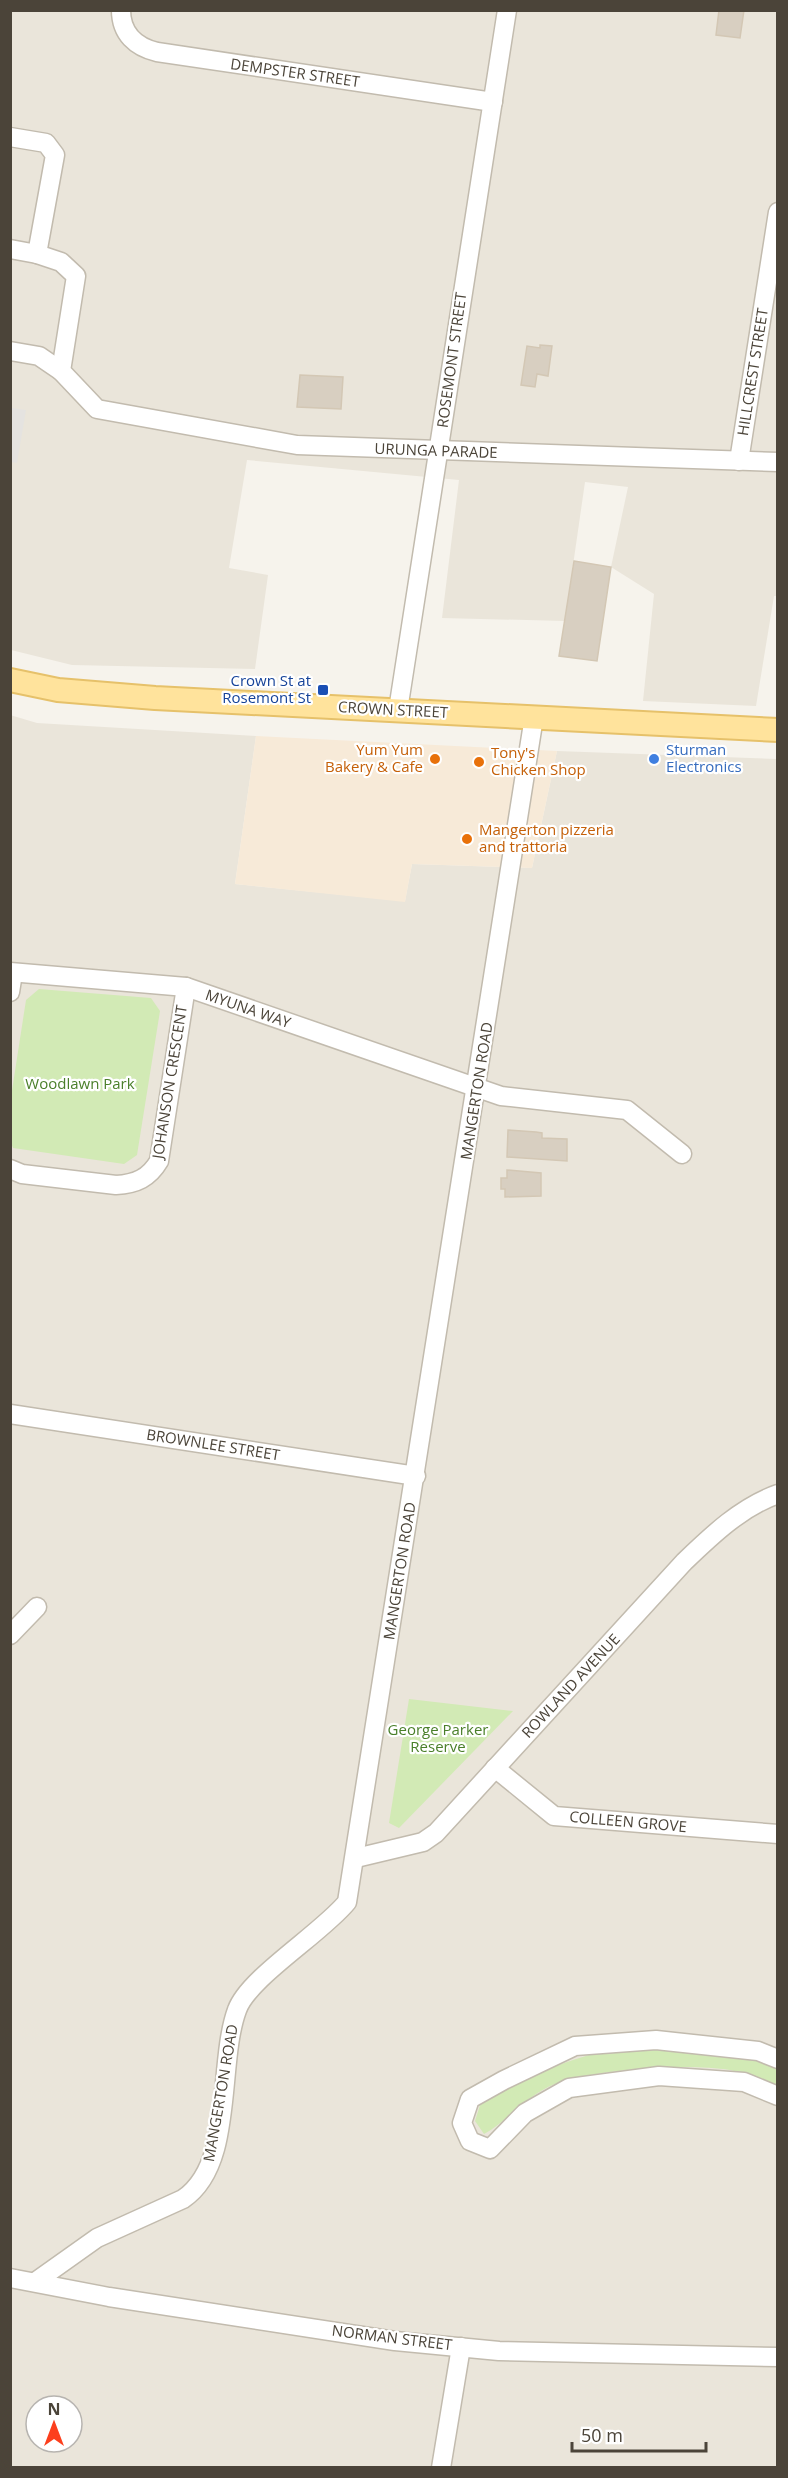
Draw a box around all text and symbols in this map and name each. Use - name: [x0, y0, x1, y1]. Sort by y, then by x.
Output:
- street label: DEMPSTER STREET: [229, 53, 362, 91]
- street label: ROSEMONT STREET: [432, 290, 471, 429]
- street label: HILLCREST STREET: [732, 306, 772, 437]
- street label: URUNGA PARADE: [374, 438, 498, 462]
- place label: Crown St at Rosemont St: [222, 670, 311, 707]
- marker: Crown St at Rosemont St: [316, 683, 330, 697]
- street label: CROWN STREET: [338, 696, 449, 722]
- place label: Yum Yum Bakery & Cafe: [325, 739, 423, 776]
- place label: Sturman Electronics: [666, 739, 742, 776]
- place label: Tony's Chicken Shop: [491, 742, 586, 779]
- marker: Yum Yum Bakery & Cafe: [428, 752, 442, 766]
- marker: Sturman Electronics: [647, 752, 661, 766]
- marker: Tony's Chicken Shop: [472, 755, 486, 769]
- place label: Mangerton pizzeria and trattoria: [479, 819, 614, 856]
- marker: Mangerton pizzeria and trattoria: [460, 832, 474, 846]
- street label: MYUNA WAY: [203, 984, 294, 1032]
- street label: JOHANSON CRESCENT: [147, 1003, 191, 1162]
- street label: MANGERTON ROAD: [455, 1021, 497, 1161]
- park label: Woodlawn Park: [25, 1073, 135, 1093]
- street label: BROWNLEE STREET: [145, 1424, 282, 1465]
- street label: MANGERTON ROAD: [378, 1501, 420, 1641]
- street label: ROWLAND AVENUE: [517, 1629, 624, 1742]
- park label: George Parker Reserve: [388, 1719, 488, 1756]
- street label: COLLEEN GROVE: [569, 1806, 688, 1836]
- street label: MANGERTON ROAD: [198, 2023, 242, 2163]
- street label: NORMAN STREET: [331, 2320, 454, 2354]
- north arrow: [24, 2394, 84, 2454]
- text: N: [47, 2398, 61, 2420]
- scale bar: [572, 2415, 706, 2453]
- text: 50 m: [581, 2423, 623, 2447]

